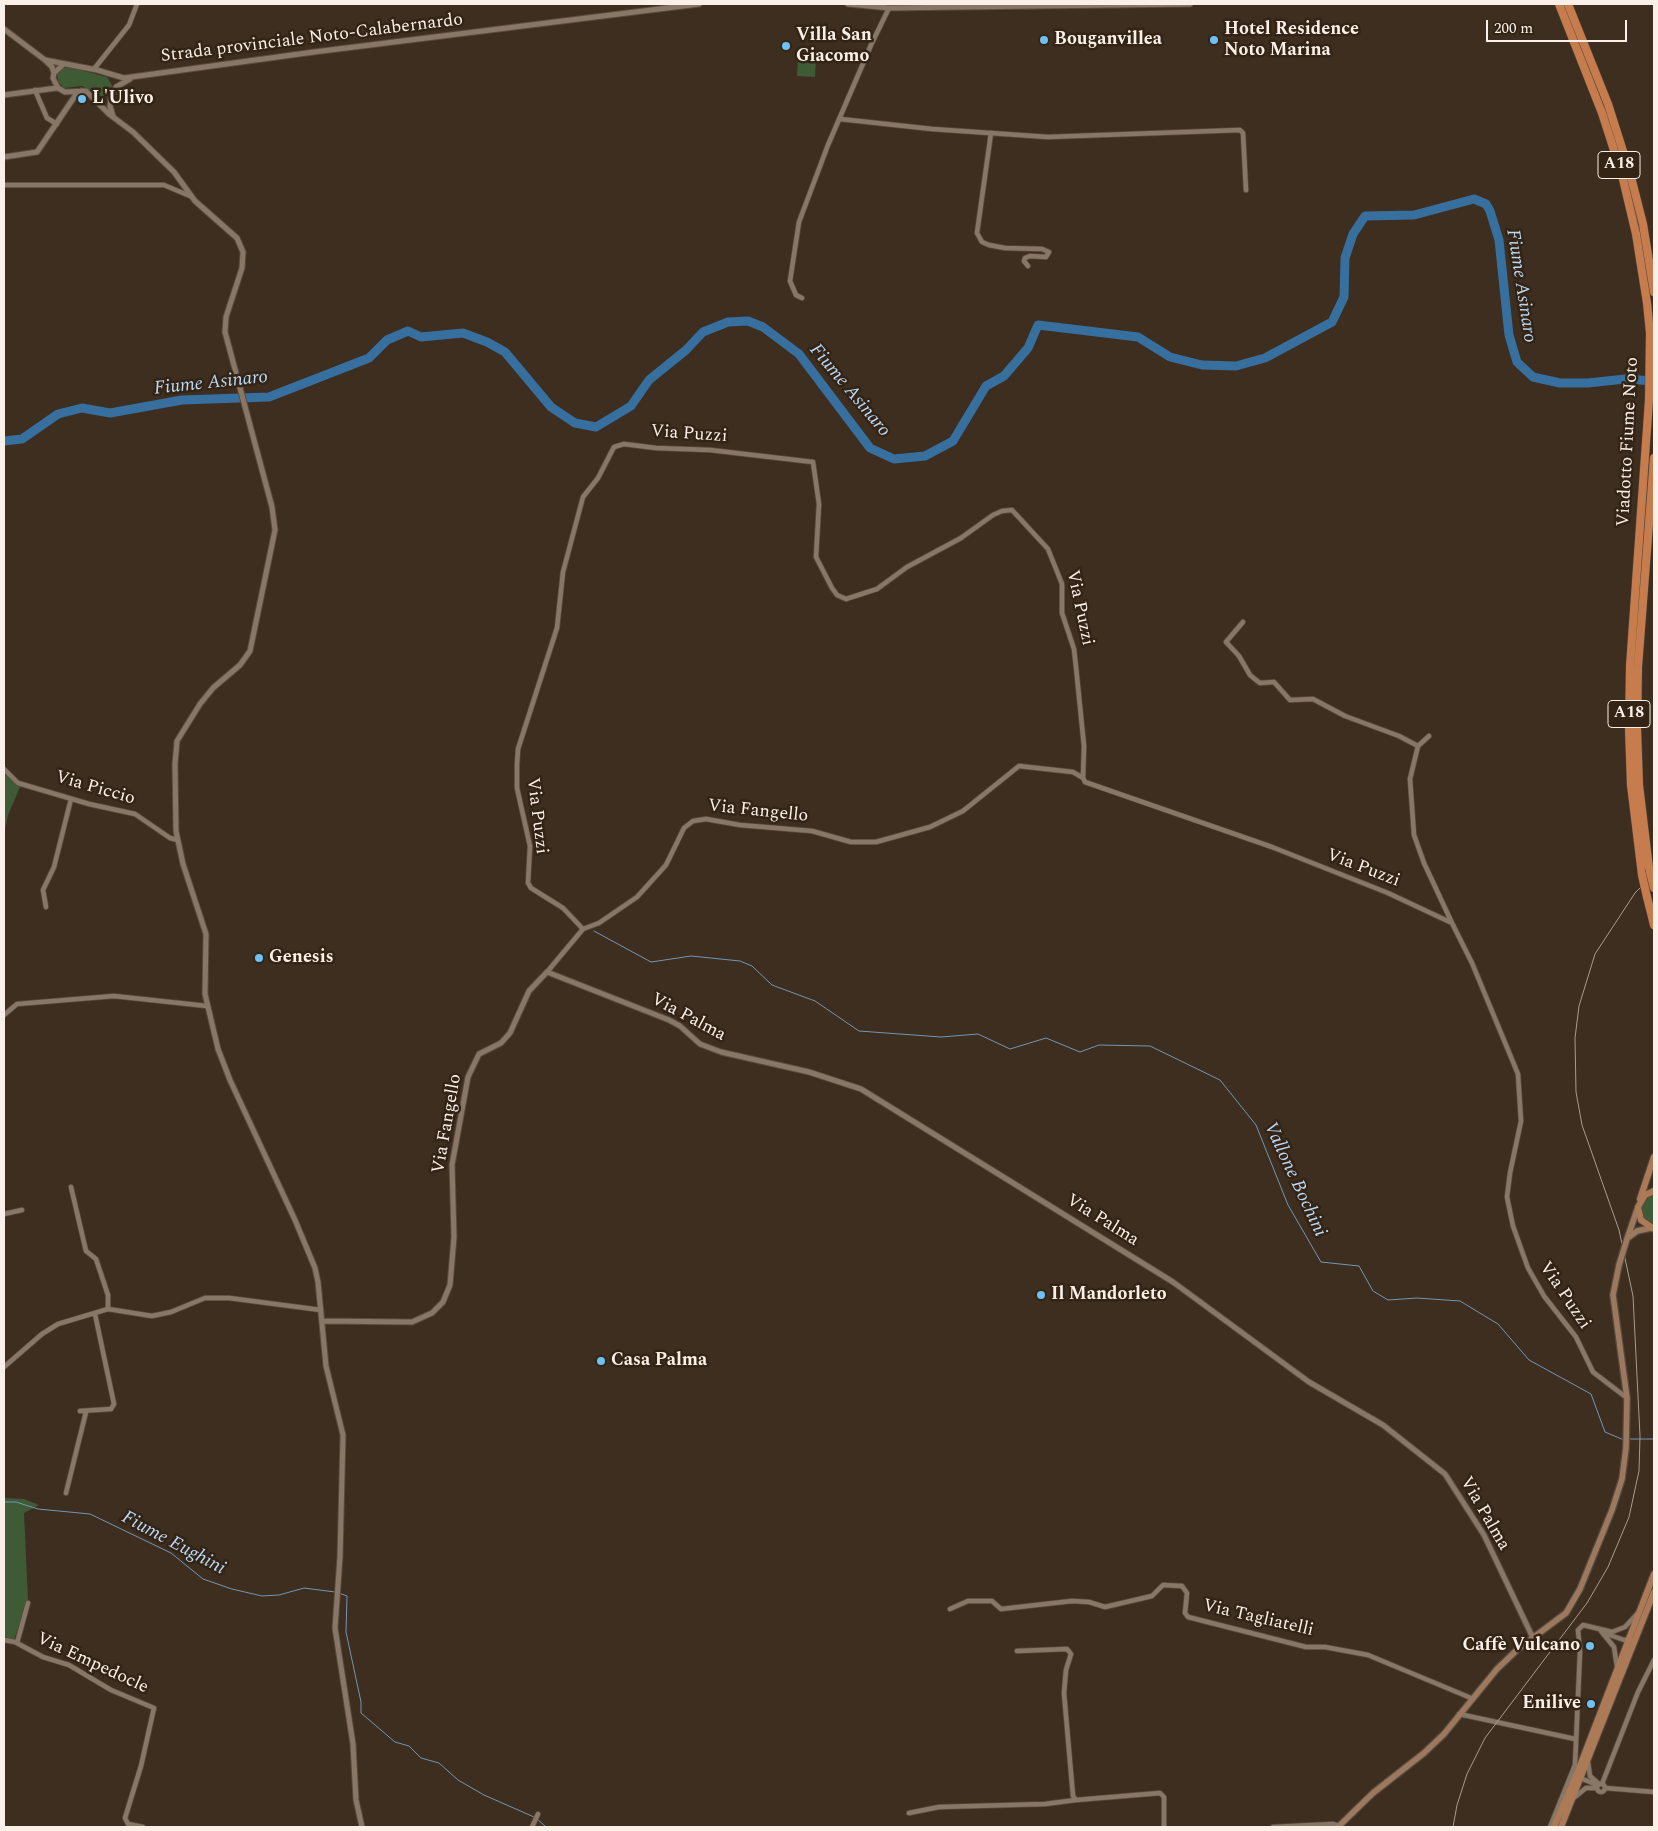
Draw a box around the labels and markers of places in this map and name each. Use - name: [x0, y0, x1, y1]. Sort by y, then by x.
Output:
- place label: Hotel Residence Noto Marina: [1224, 19, 1359, 62]
- place label: Villa San Giacomo: [796, 25, 872, 68]
- place label: Bouganvillea: [1054, 29, 1162, 51]
- marker: Bouganvillea: [1038, 34, 1050, 46]
- marker: Hotel Residence Noto Marina: [1208, 34, 1220, 46]
- marker: Villa San Giacomo: [780, 40, 792, 52]
- place label: L'Ulivo: [92, 88, 154, 110]
- marker: L'Ulivo: [76, 93, 88, 105]
- place label: Genesis: [269, 947, 334, 969]
- marker: Genesis: [253, 952, 265, 964]
- place label: Il Mandorleto: [1051, 1284, 1167, 1306]
- marker: Il Mandorleto: [1035, 1289, 1047, 1301]
- place label: Casa Palma: [611, 1350, 707, 1372]
- marker: Casa Palma: [595, 1355, 607, 1367]
- place label: Caffè Vulcano: [1463, 1635, 1580, 1657]
- marker: Caffè Vulcano: [1584, 1640, 1596, 1652]
- place label: Enilive: [1522, 1693, 1581, 1715]
- marker: Enilive: [1585, 1698, 1597, 1710]

